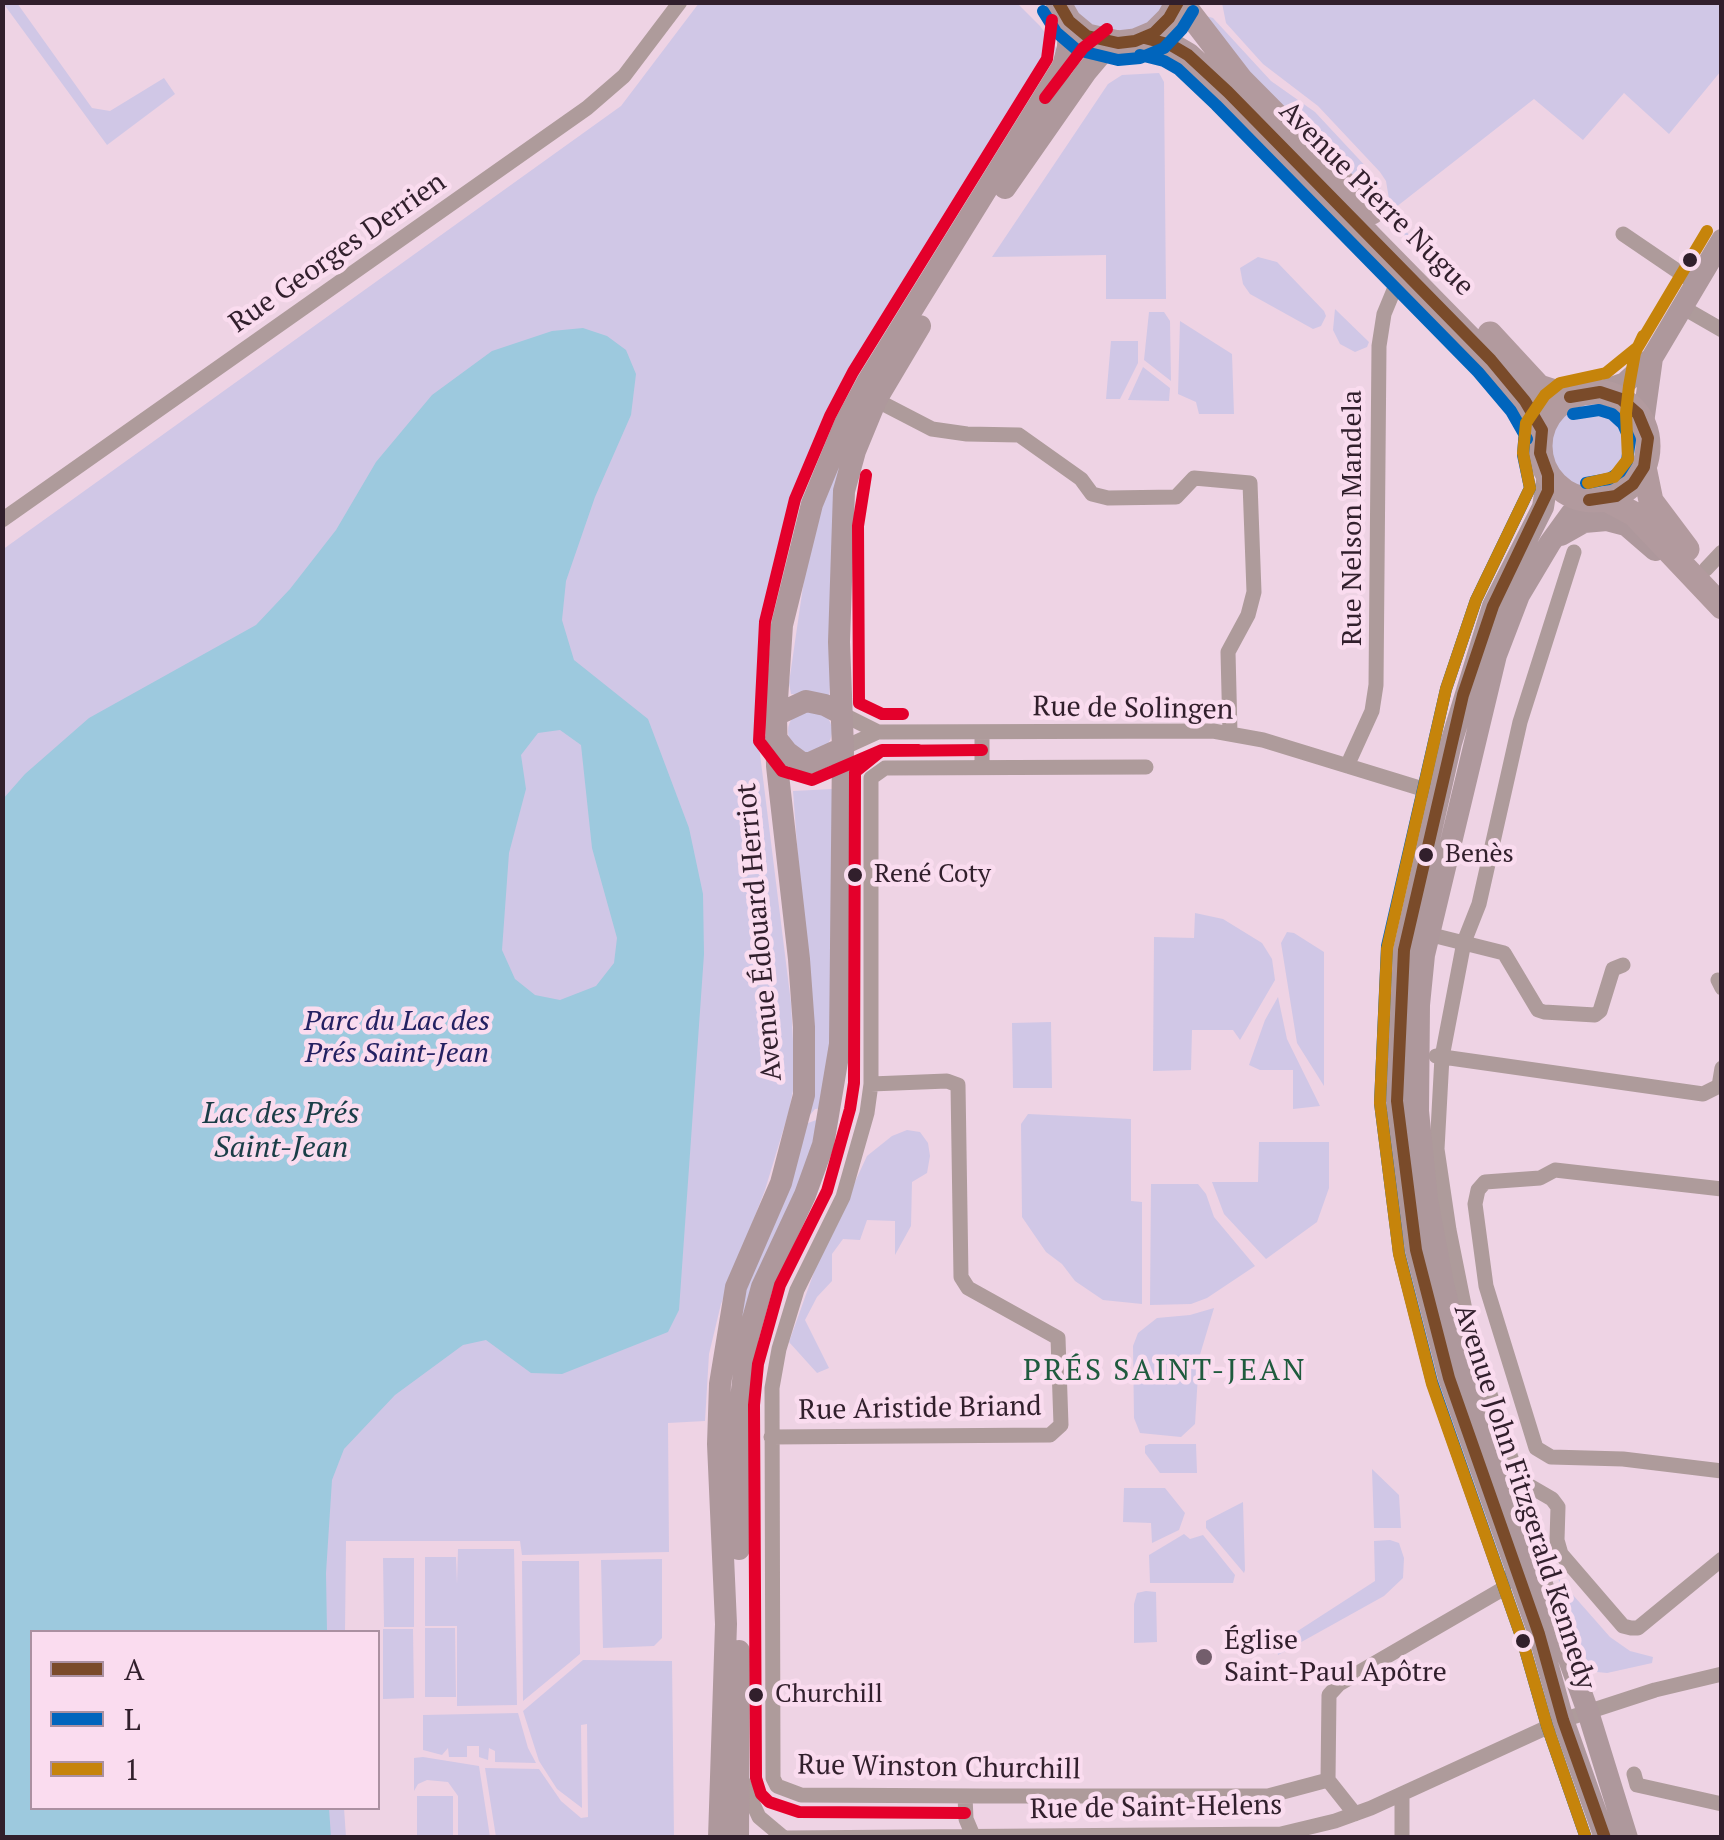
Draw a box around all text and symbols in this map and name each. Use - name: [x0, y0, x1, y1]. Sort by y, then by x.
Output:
- street label: Avenue Pierre Nugue: [1272, 95, 1480, 303]
- street label: Rue Georges Derrien: [223, 166, 453, 340]
- unlabelled marker: [1680, 250, 1700, 270]
- street label: Rue Nelson Mandela: [1336, 390, 1370, 646]
- street label: Rue de Solingen: [1032, 690, 1234, 728]
- street label: Avenue Édouard Herriot: [730, 782, 790, 1082]
- place label: Benès: [1445, 839, 1514, 871]
- marker: Benès: [1416, 845, 1436, 865]
- place label: René Coty: [874, 859, 991, 891]
- marker: René Coty: [845, 865, 865, 885]
- park label: Parc du Lac des Prés Saint-Jean: [304, 1005, 490, 1071]
- water label: Lac des Prés Saint-Jean: [202, 1096, 360, 1166]
- street label: Avenue John Fitzgerald Kennedy: [1446, 1300, 1602, 1694]
- district label: PRÉS SAINT-JEAN: [1023, 1353, 1307, 1389]
- street label: Rue Aristide Briand: [798, 1390, 1042, 1428]
- place label: Église Saint-Paul Apôtre: [1224, 1624, 1447, 1690]
- legend: [30, 1630, 380, 1810]
- unlabelled marker: [1513, 1631, 1533, 1651]
- marker: Église Saint-Paul Apôtre: [1193, 1646, 1215, 1668]
- text: A: [124, 1649, 145, 1689]
- place label: Churchill: [775, 1679, 883, 1711]
- marker: Churchill: [746, 1685, 766, 1705]
- text: L: [124, 1699, 140, 1739]
- text: 1: [124, 1749, 140, 1789]
- street label: Rue Winston Churchill: [797, 1749, 1081, 1787]
- street label: Rue de Saint-Helens: [1030, 1789, 1282, 1827]

